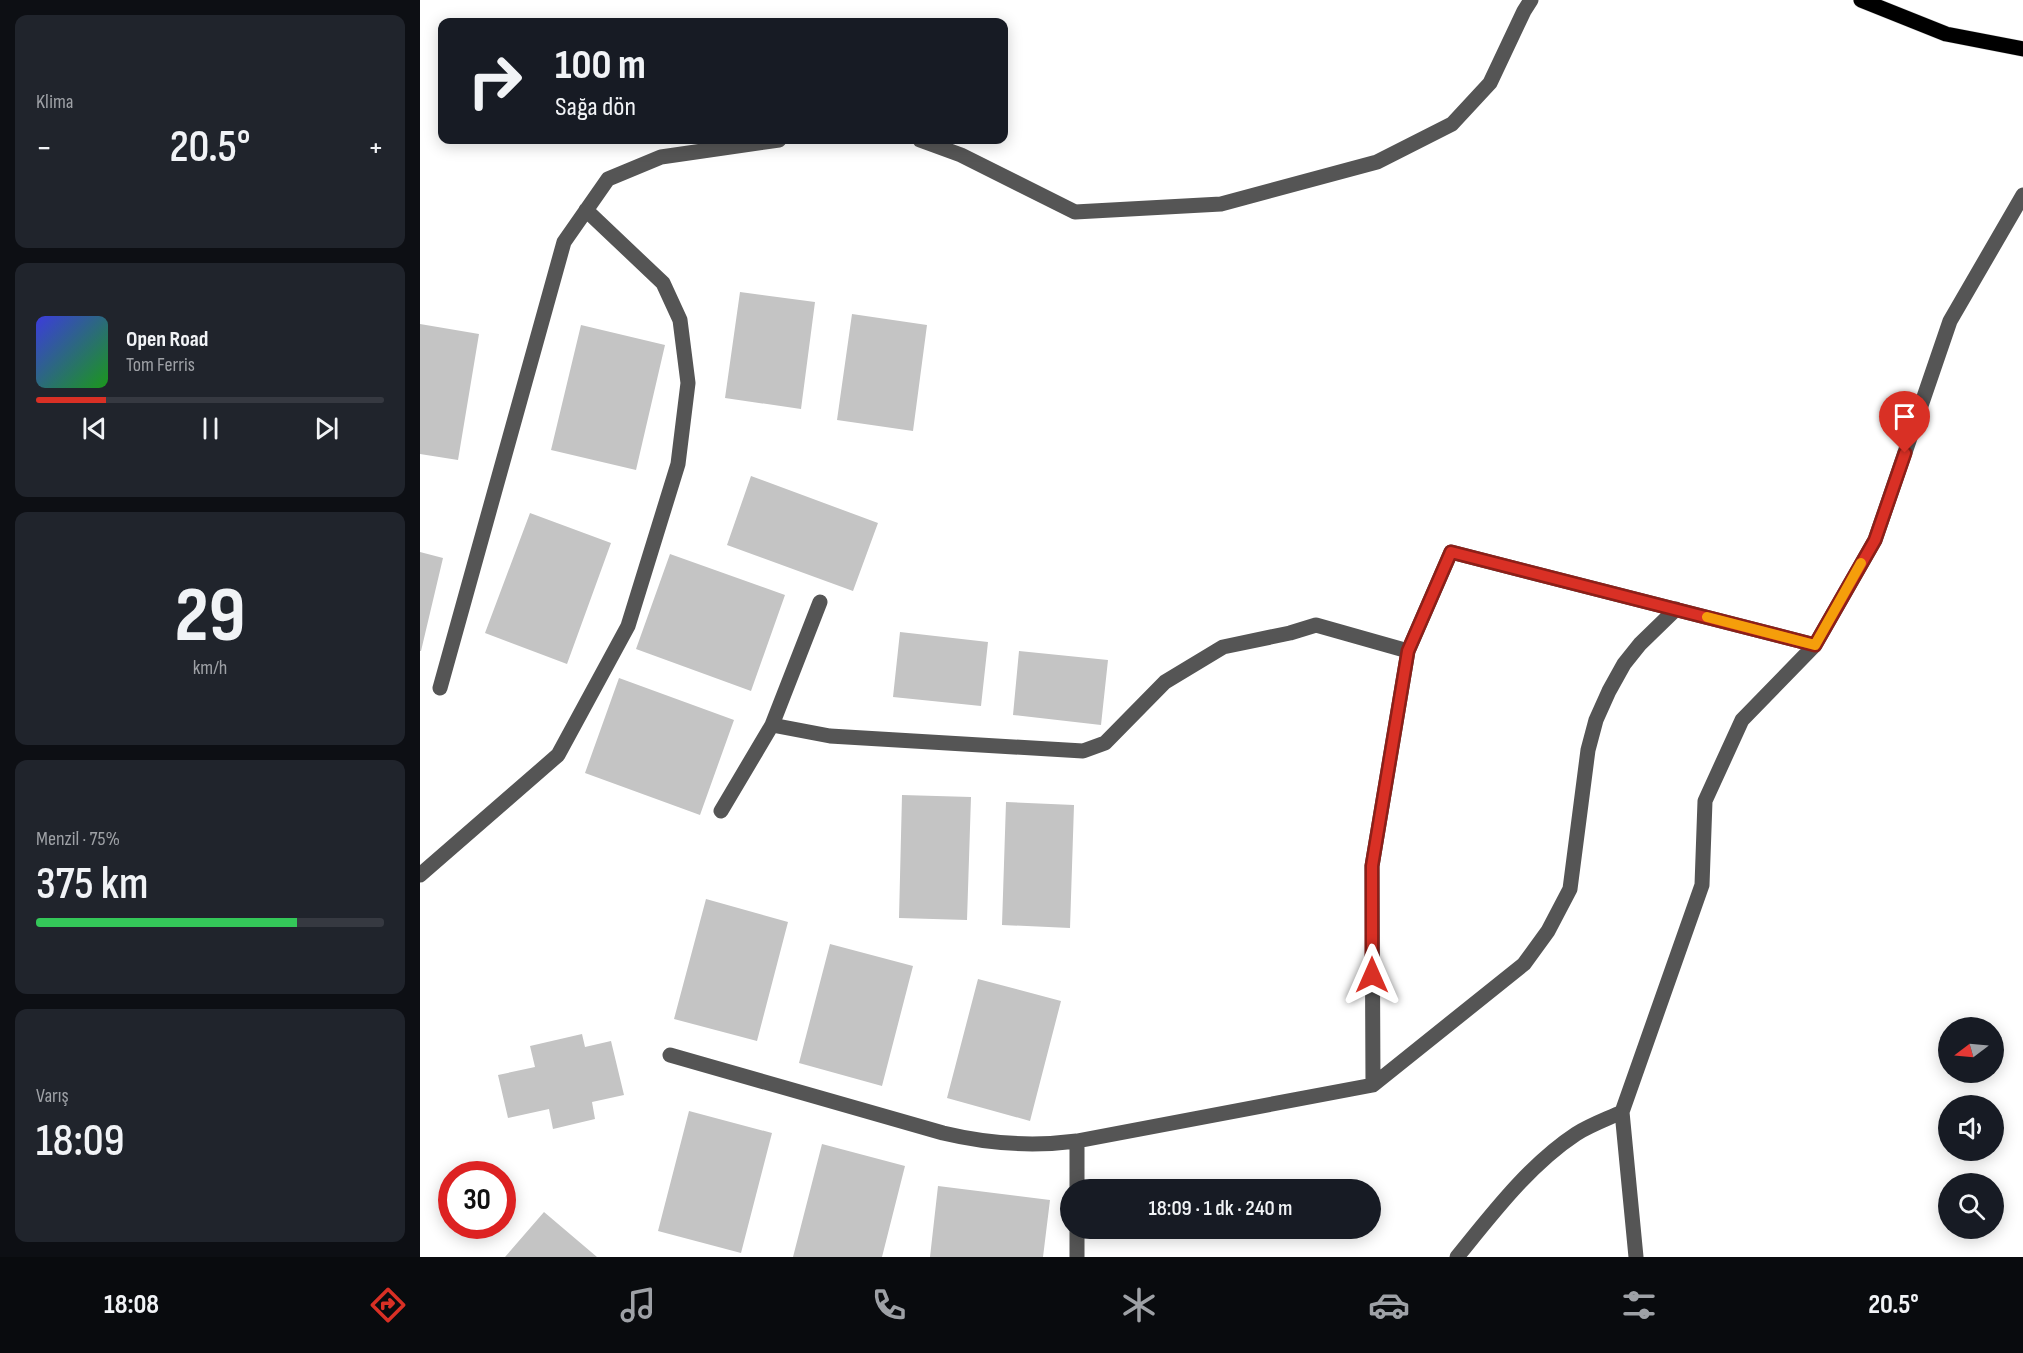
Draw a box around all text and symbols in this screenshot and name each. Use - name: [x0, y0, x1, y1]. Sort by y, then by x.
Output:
- text: 100 m: [555, 40, 646, 91]
- icon: right: [456, 42, 534, 120]
- text: Klima: [36, 90, 74, 114]
- text: Sağa dön: [555, 91, 636, 123]
- text: 20.5°: [169, 120, 251, 175]
- text: −: [36, 128, 52, 168]
- text: +: [368, 128, 384, 168]
- text: Open Road: [126, 326, 208, 353]
- text: Tom Ferris: [126, 353, 195, 377]
- pin: [1879, 391, 1930, 453]
- icon: arrive: [1888, 400, 1921, 433]
- icon: previous: [78, 412, 111, 445]
- icon: pause: [194, 412, 227, 445]
- icon: next: [310, 412, 343, 445]
- text: 29: [174, 570, 246, 663]
- text: km/h: [193, 656, 227, 680]
- text: Menzil · 75%: [36, 827, 120, 851]
- text: 375 km: [36, 857, 148, 912]
- position arrow: [1340, 943, 1404, 1007]
- north arrow: [1938, 1017, 2004, 1083]
- map controls: [1938, 1017, 2004, 1239]
- text: Varış: [36, 1084, 69, 1108]
- button: sound: [1938, 1095, 2004, 1161]
- text: 18:09: [36, 1114, 124, 1169]
- speed limit sign: 30: [438, 1161, 516, 1239]
- button: search: [1938, 1173, 2004, 1239]
- text: 18:09 · 1 dk · 240 m: [1149, 1195, 1292, 1222]
- icon: directions: [367, 1284, 409, 1326]
- icon: music: [617, 1284, 659, 1326]
- icon: phone: [868, 1284, 910, 1326]
- icon: climate: [1118, 1284, 1160, 1326]
- icon: car: [1368, 1284, 1410, 1326]
- icon: filters: [1618, 1284, 1660, 1326]
- text: 18:08: [104, 1289, 159, 1321]
- text: 20.5°: [1868, 1289, 1919, 1321]

